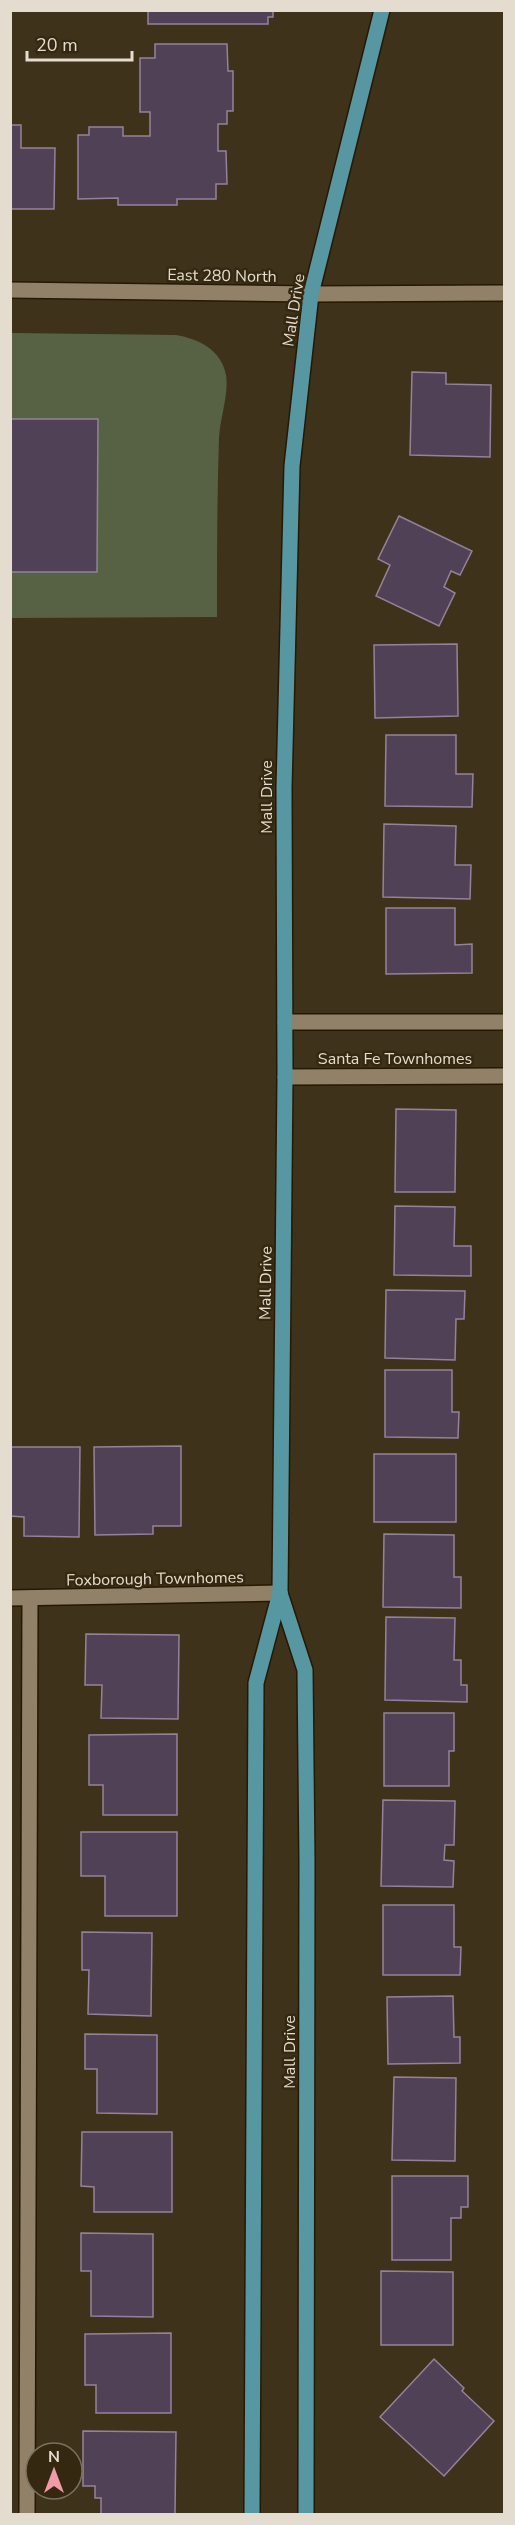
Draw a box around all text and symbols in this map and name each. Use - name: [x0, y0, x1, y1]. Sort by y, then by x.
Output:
- scale bar: [27, 24, 132, 62]
- text: 20 m: [36, 33, 78, 57]
- street label: East 280 North: [167, 264, 277, 288]
- street label: Mall Drive: [277, 272, 311, 348]
- street label: Mall Drive: [256, 760, 278, 834]
- street label: Santa Fe Townhomes: [318, 1048, 472, 1070]
- street label: Mall Drive: [254, 1246, 278, 1320]
- street label: Foxborough Townhomes: [66, 1566, 244, 1592]
- street label: Mall Drive: [279, 2015, 301, 2089]
- north arrow: [24, 2441, 84, 2501]
- text: N: [48, 2446, 60, 2468]

